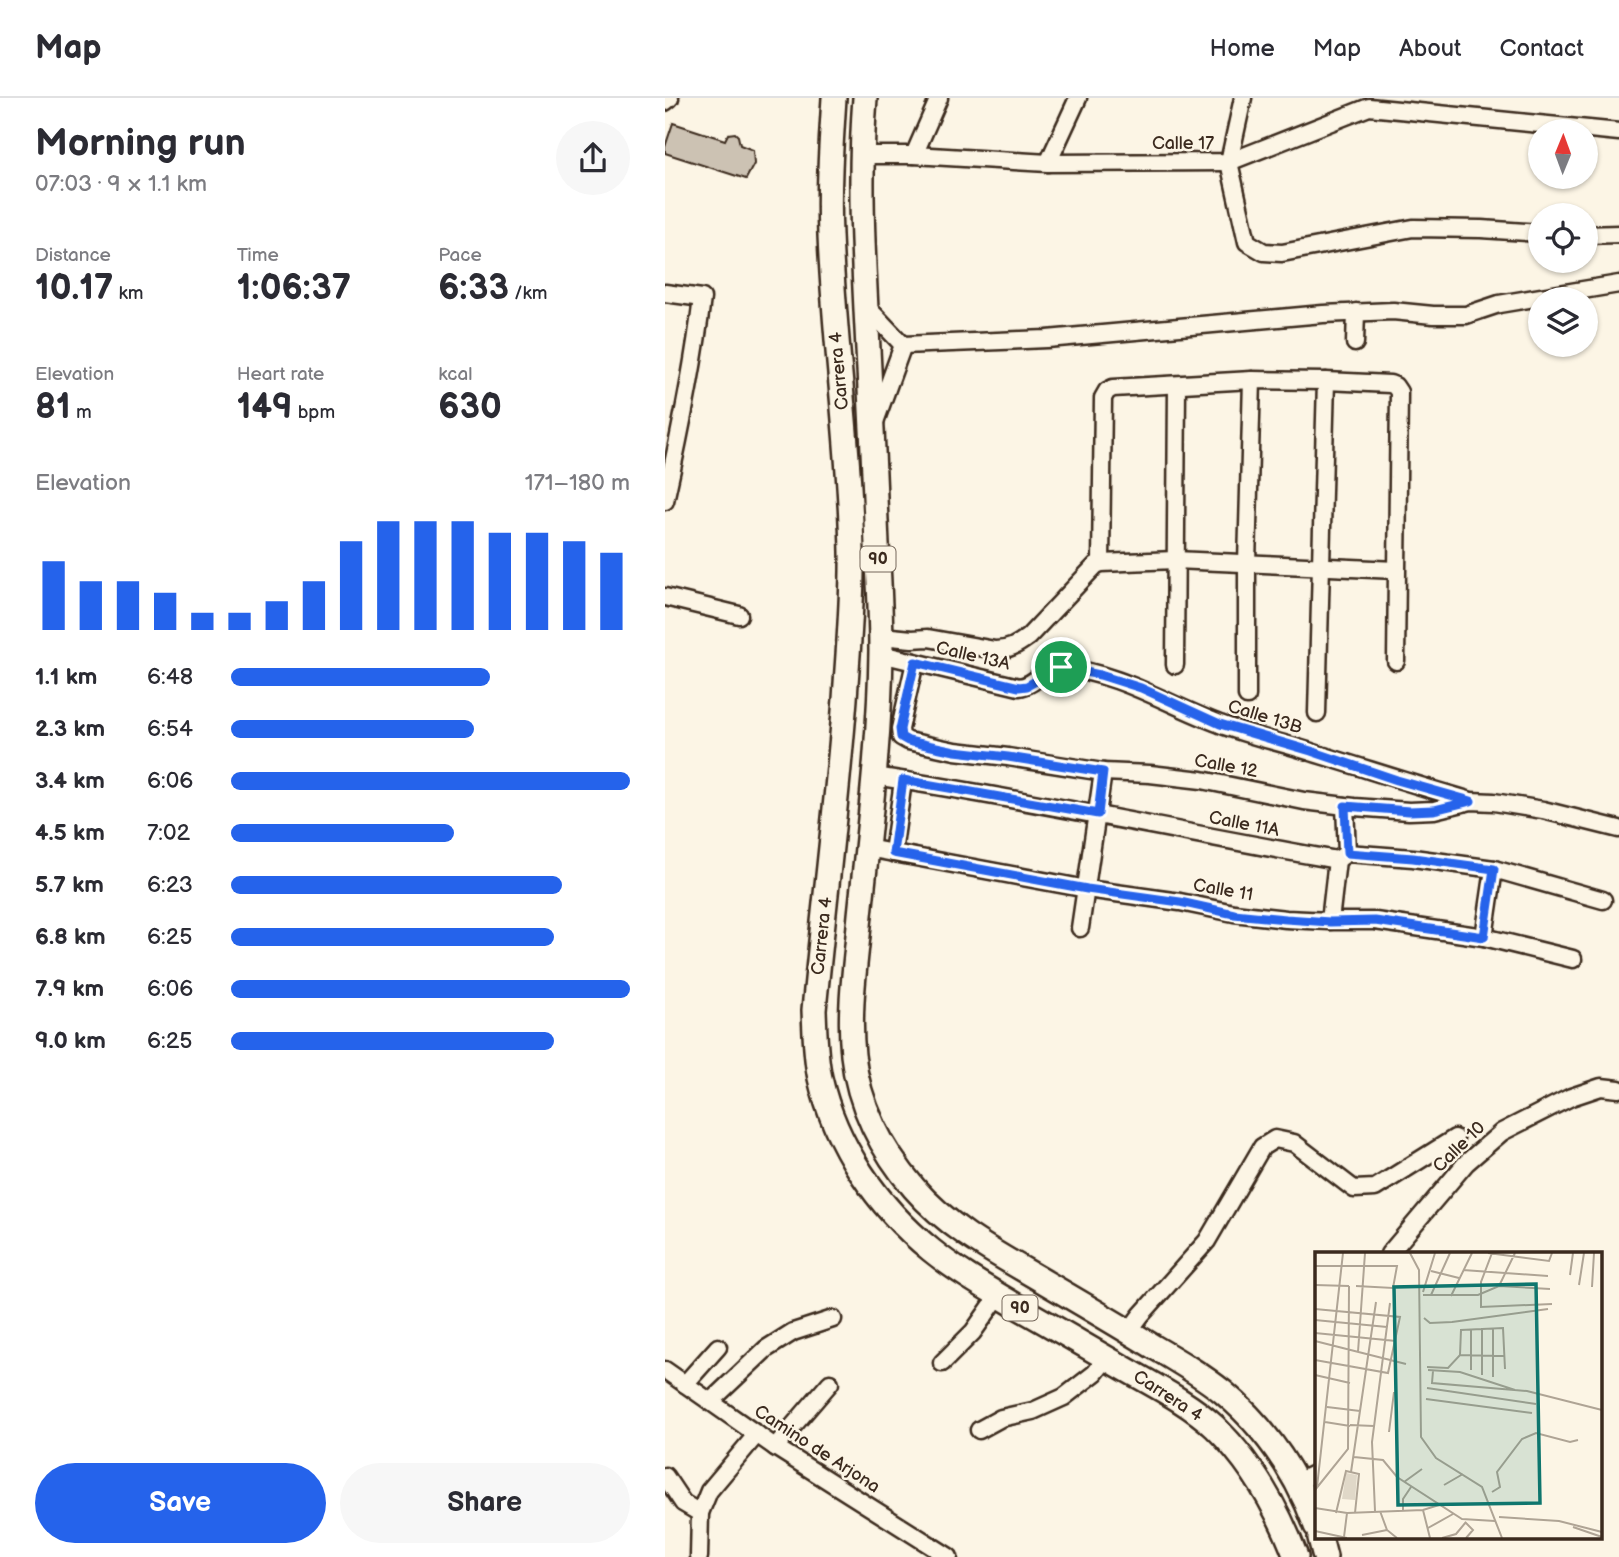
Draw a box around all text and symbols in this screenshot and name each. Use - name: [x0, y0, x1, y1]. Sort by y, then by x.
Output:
- text: Map: [35, 28, 101, 68]
- text: Home: [1210, 34, 1275, 63]
- text: Map: [1313, 34, 1361, 63]
- text: About: [1399, 34, 1461, 63]
- text: Contact: [1499, 34, 1584, 63]
- north arrow: [1528, 119, 1598, 189]
- map controls: [1528, 119, 1598, 357]
- text: Morning run: [35, 121, 246, 166]
- button: share: [556, 121, 630, 195]
- street label: Calle 17: [1152, 133, 1214, 154]
- text: 07:03 · 9 × 1.1 km: [35, 170, 207, 198]
- button: locate: [1528, 203, 1598, 273]
- text: Distance: [35, 244, 111, 267]
- text: Time: [237, 244, 279, 267]
- text: Pace: [438, 244, 482, 267]
- text: 10.17: [35, 267, 113, 310]
- text: 1:06:37: [237, 267, 351, 310]
- text: 6:33: [438, 267, 509, 310]
- text: km: [113, 282, 143, 305]
- text: /km: [509, 282, 548, 305]
- button: layers: [1528, 287, 1598, 357]
- street label: Carrera 4: [825, 331, 853, 411]
- text: Elevation: [35, 363, 114, 386]
- text: Heart rate: [237, 363, 324, 386]
- text: kcal: [438, 363, 472, 386]
- text: 81: [35, 386, 71, 429]
- text: 149: [237, 386, 293, 429]
- text: 630: [438, 386, 502, 429]
- text: m: [71, 401, 92, 424]
- text: bpm: [293, 401, 335, 424]
- text: Elevation: [35, 469, 131, 497]
- text: 171–180 m: [525, 469, 630, 497]
- road number: 90: [861, 546, 895, 572]
- street label: Calle 13A: [934, 637, 1012, 675]
- pin: [1031, 637, 1091, 697]
- icon: arrive: [1042, 648, 1080, 686]
- text: 1.1 km: [35, 663, 97, 691]
- text: 6:48: [147, 663, 193, 691]
- street label: Calle 13B: [1225, 696, 1305, 738]
- text: 2.3 km: [35, 715, 105, 743]
- text: 6:54: [147, 715, 193, 743]
- street label: Calle 12: [1193, 750, 1260, 782]
- text: 3.4 km: [35, 767, 105, 795]
- text: 6:06: [147, 767, 193, 795]
- street label: Calle 11A: [1207, 807, 1281, 841]
- text: 4.5 km: [35, 819, 105, 847]
- text: 7:02: [147, 819, 190, 847]
- text: 5.7 km: [35, 871, 104, 899]
- text: 6:23: [147, 871, 193, 899]
- street label: Calle 11: [1191, 874, 1255, 906]
- street label: Carrera 4: [807, 896, 837, 976]
- text: 6.8 km: [35, 923, 106, 951]
- text: 6:25: [147, 923, 192, 951]
- text: 7.9 km: [35, 975, 104, 1003]
- text: 6:06: [147, 975, 193, 1003]
- text: 9.0 km: [35, 1027, 106, 1055]
- text: 6:25: [147, 1027, 192, 1055]
- street label: Calle 10: [1429, 1117, 1489, 1177]
- inset map: [1315, 1252, 1601, 1540]
- road number: 90: [1003, 1296, 1037, 1320]
- street label: Carrera 4: [1129, 1366, 1207, 1426]
- street label: Camino de Arjona: [750, 1401, 884, 1497]
- button: Save: [35, 1463, 326, 1543]
- button: Share: [340, 1463, 630, 1543]

